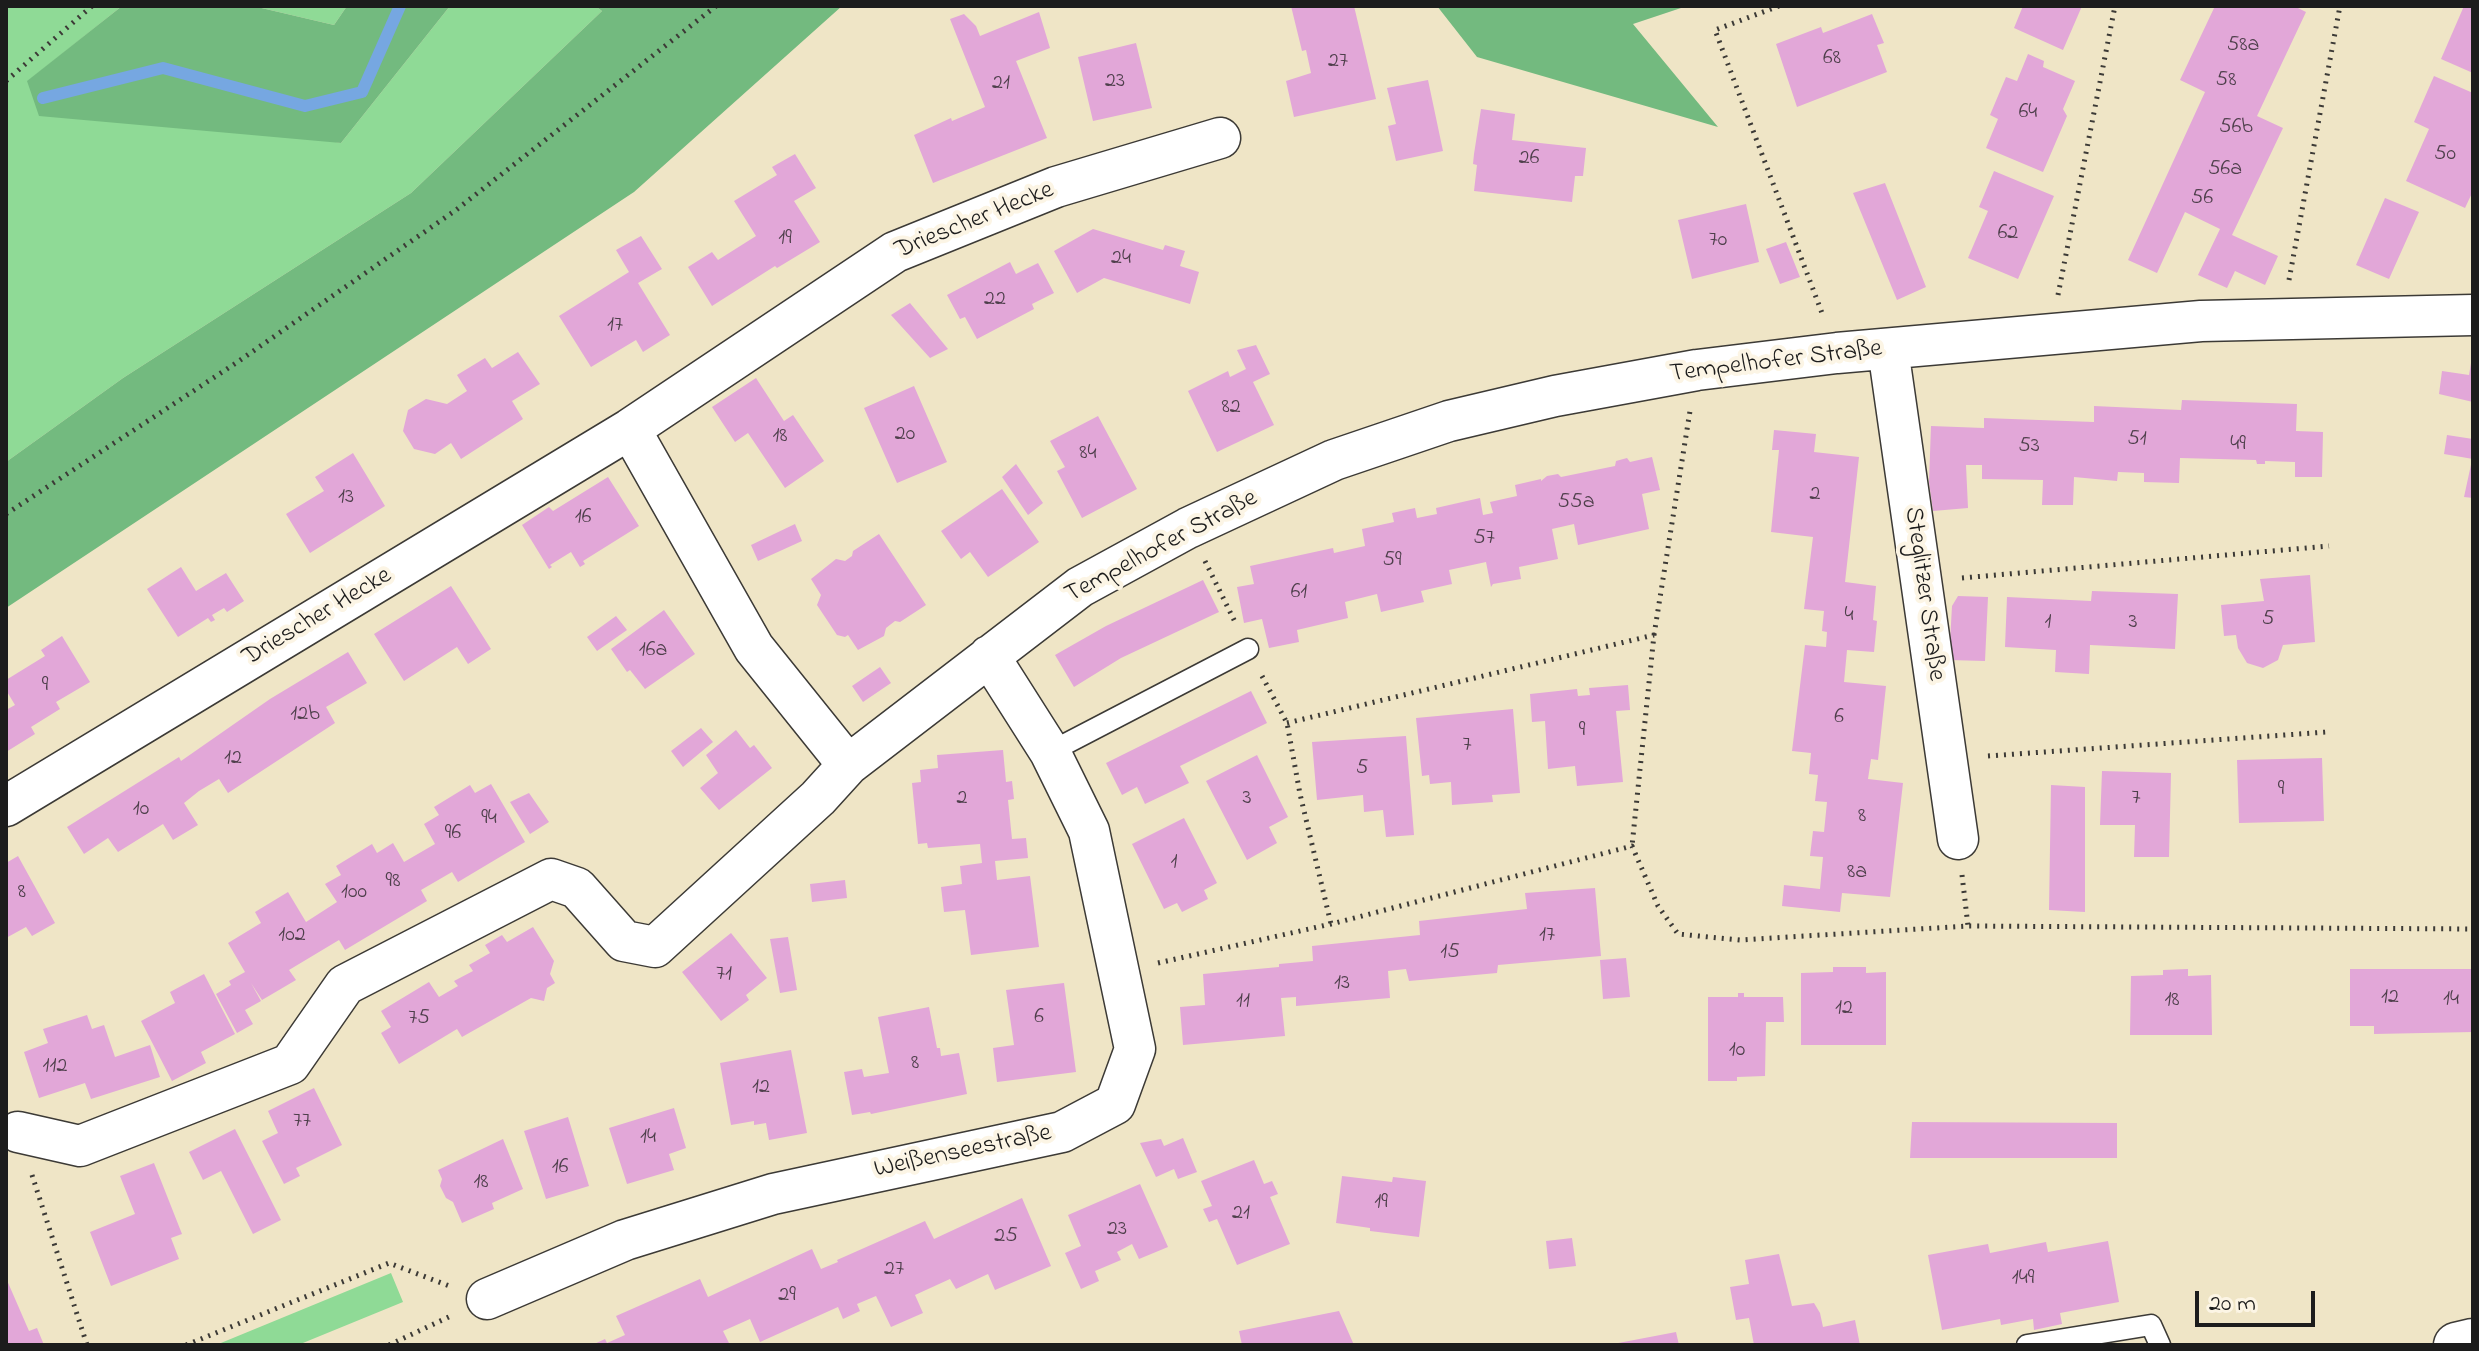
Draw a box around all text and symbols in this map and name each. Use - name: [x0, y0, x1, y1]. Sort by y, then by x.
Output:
- house number: 58a: [2227, 33, 2259, 59]
- house number: 68: [1823, 46, 1841, 72]
- house number: 27: [1328, 49, 1348, 75]
- house number: 58: [2216, 68, 2236, 94]
- house number: 23: [1105, 69, 1125, 95]
- house number: 21: [992, 71, 1010, 97]
- house number: 64: [2019, 100, 2037, 126]
- house number: 56b: [2219, 115, 2253, 141]
- house number: 50: [2434, 142, 2456, 168]
- house number: 26: [1519, 146, 1539, 172]
- house number: 56a: [2208, 157, 2242, 183]
- street label: Driescher Hecke: [891, 176, 1059, 268]
- house number: 56: [2191, 186, 2213, 212]
- house number: 62: [1998, 221, 2018, 247]
- house number: 19: [778, 226, 792, 252]
- house number: 70: [1709, 228, 1727, 254]
- house number: 24: [1111, 246, 1131, 272]
- house number: 22: [984, 287, 1006, 313]
- house number: 17: [607, 313, 623, 339]
- street label: Tempelhofer Straße: [1668, 334, 1884, 392]
- house number: 82: [1221, 395, 1241, 421]
- house number: 20: [895, 422, 915, 448]
- house number: 18: [772, 424, 788, 450]
- house number: 51: [2127, 427, 2147, 453]
- house number: 49: [2230, 432, 2246, 458]
- house number: 53: [2018, 434, 2040, 460]
- house number: 84: [1079, 441, 1097, 467]
- house number: 2: [1810, 482, 1820, 508]
- street label: Tempelhofer Straße: [1060, 484, 1264, 612]
- house number: 13: [338, 485, 354, 511]
- house number: 55a: [1557, 490, 1595, 516]
- house number: 16: [575, 505, 591, 531]
- street label: Steglitzer Straße: [1895, 505, 1951, 683]
- house number: 57: [1473, 526, 1495, 552]
- house number: 59: [1382, 548, 1402, 574]
- street label: Driescher Hecke: [238, 561, 398, 675]
- house number: 61: [1291, 580, 1307, 606]
- house number: 4: [1844, 603, 1854, 629]
- house number: 5: [2262, 607, 2274, 633]
- house number: 1: [2045, 610, 2051, 636]
- house number: 3: [2128, 610, 2138, 636]
- house number: 16a: [639, 638, 667, 664]
- house number: 9: [42, 673, 48, 699]
- house number: 12b: [290, 702, 320, 728]
- house number: 6: [1834, 705, 1844, 731]
- house number: 9: [1579, 718, 1585, 744]
- house number: 7: [1462, 733, 1472, 759]
- house number: 12: [224, 746, 242, 772]
- house number: 5: [1356, 756, 1368, 782]
- house number: 9: [2278, 777, 2284, 803]
- house number: 2: [957, 786, 967, 812]
- house number: 3: [1242, 786, 1252, 812]
- house number: 7: [2131, 786, 2141, 812]
- house number: 10: [133, 797, 149, 823]
- house number: 8: [1858, 804, 1866, 830]
- house number: 94: [481, 806, 497, 832]
- house number: 96: [445, 821, 461, 847]
- house number: 1: [1171, 850, 1177, 876]
- house number: 8a: [1847, 860, 1867, 886]
- house number: 98: [386, 869, 400, 895]
- house number: 8: [18, 880, 26, 906]
- house number: 100: [341, 880, 367, 906]
- house number: 102: [278, 923, 306, 949]
- house number: 17: [1539, 923, 1555, 949]
- house number: 15: [1440, 940, 1460, 966]
- house number: 71: [716, 962, 732, 988]
- house number: 13: [1334, 971, 1350, 997]
- house number: 12: [2381, 985, 2399, 1011]
- house number: 14: [2443, 987, 2459, 1013]
- house number: 18: [2164, 988, 2180, 1014]
- house number: 11: [1236, 989, 1250, 1015]
- house number: 12: [1835, 996, 1853, 1022]
- house number: 6: [1034, 1005, 1044, 1031]
- house number: 75: [408, 1006, 430, 1032]
- house number: 10: [1729, 1038, 1745, 1064]
- house number: 8: [911, 1051, 919, 1077]
- house number: 112: [43, 1054, 67, 1080]
- house number: 12: [752, 1075, 770, 1101]
- house number: 77: [293, 1109, 311, 1135]
- street label: Weißenseestraße: [872, 1119, 1054, 1187]
- house number: 14: [640, 1125, 656, 1151]
- house number: 16: [552, 1155, 568, 1181]
- house number: 18: [473, 1170, 489, 1196]
- house number: 19: [1374, 1190, 1388, 1216]
- house number: 21: [1232, 1201, 1250, 1227]
- house number: 23: [1107, 1217, 1127, 1243]
- house number: 25: [994, 1224, 1018, 1250]
- house number: 27: [884, 1257, 904, 1283]
- house number: 149: [2012, 1266, 2034, 1292]
- scale bar: [2199, 1275, 2319, 1325]
- house number: 29: [778, 1283, 796, 1309]
- text: 20 m: [2209, 1287, 2256, 1322]

